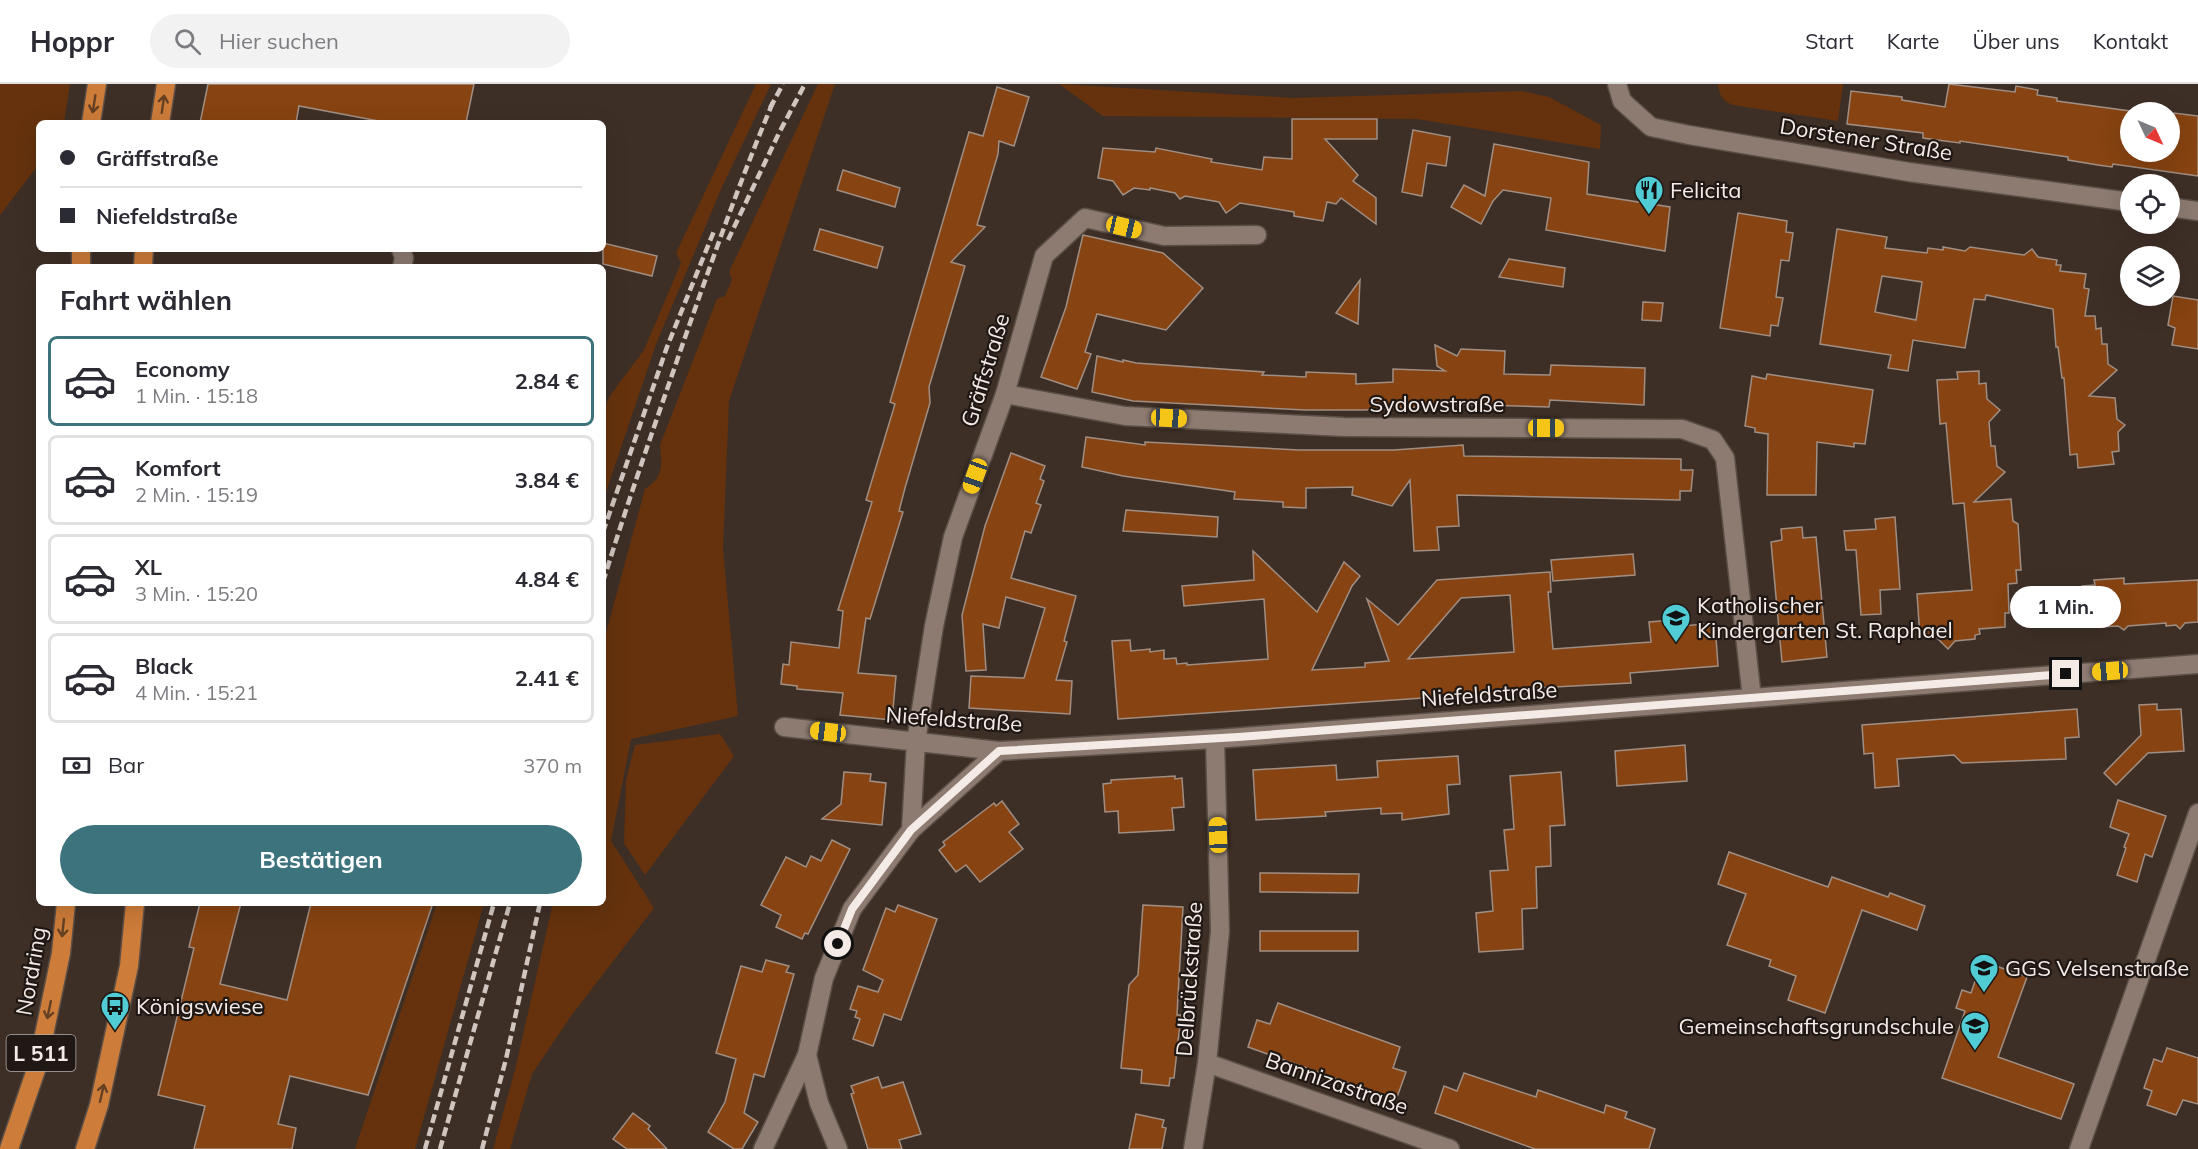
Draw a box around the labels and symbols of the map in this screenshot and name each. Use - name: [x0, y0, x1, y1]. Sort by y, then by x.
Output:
- one-way arrow: [88, 93, 99, 113]
- one-way arrow: [158, 94, 169, 114]
- north arrow: [2120, 102, 2180, 162]
- street label: Dorstener Straße: [1778, 112, 1954, 166]
- restaurant icon: Felicita: [1633, 174, 1665, 216]
- place label: Felicita: [1670, 176, 1741, 204]
- car: [1104, 214, 1144, 240]
- street label: Gräffstraße: [954, 310, 1016, 430]
- street label: Sydowstraße: [1369, 390, 1505, 418]
- car: [1151, 408, 1187, 428]
- car: [1528, 419, 1564, 437]
- car: [960, 456, 990, 496]
- callout: 1 Min.: [2010, 587, 2122, 629]
- place label: Katholischer Kindergarten St. Raphael: [1697, 591, 1953, 644]
- school or university icon: Katholischer Kindergarten St. Raphael: [1660, 602, 1692, 644]
- route end: [2052, 660, 2079, 687]
- car: [2091, 661, 2129, 681]
- street label: Niefeldstraße: [1420, 675, 1558, 713]
- street label: Niefeldstraße: [885, 700, 1023, 738]
- car: [809, 721, 847, 743]
- car: [1208, 817, 1228, 853]
- street label: Delbrückstraße: [1170, 901, 1208, 1057]
- one-way arrow: [57, 918, 68, 937]
- street label: Nordring: [9, 925, 53, 1017]
- route start: [824, 930, 851, 957]
- school or university icon: GGS Velsenstraße: [1968, 952, 2000, 994]
- place label: GGS Velsenstraße: [2005, 954, 2189, 982]
- bus stop icon: Königswiese: [99, 990, 131, 1032]
- place label: Königswiese: [136, 992, 264, 1020]
- one-way arrow: [43, 1000, 54, 1020]
- school or university icon: Gemeinschaftsgrundschule: [1959, 1010, 1991, 1052]
- place label: Gemeinschaftsgrundschule: [1678, 1012, 1954, 1040]
- road number: L 511: [6, 1035, 76, 1071]
- street label: Bannizastraße: [1262, 1045, 1412, 1121]
- one-way arrow: [96, 1084, 108, 1103]

